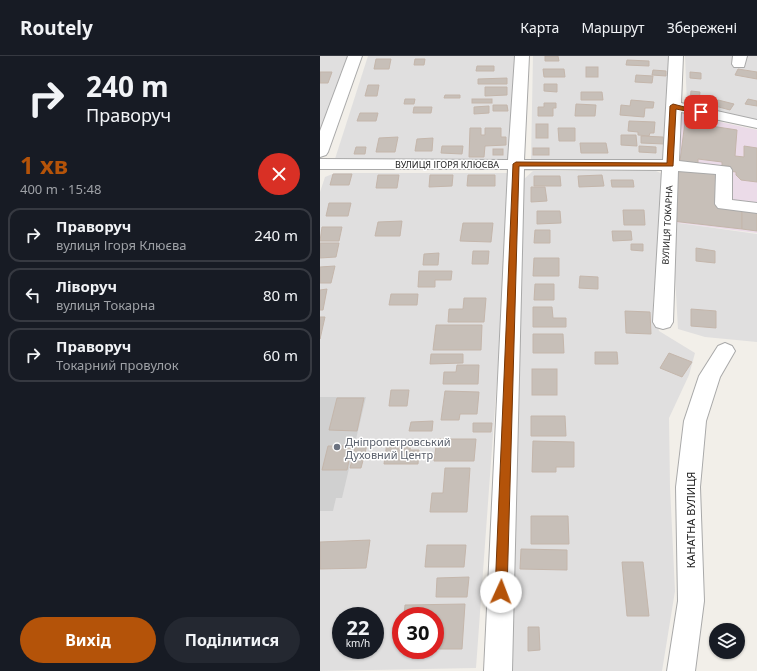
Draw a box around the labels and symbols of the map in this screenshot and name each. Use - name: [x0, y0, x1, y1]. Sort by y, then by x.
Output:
- pin: [684, 95, 718, 129]
- street label: ВУЛИЦЯ ІГОРЯ КЛЮЄВА: [395, 158, 499, 171]
- street label: ВУЛИЦЯ ТОКАРНА: [658, 185, 676, 265]
- place label: Дніпропетровський Духовний Центр: [345, 434, 451, 462]
- marker: Дніпропетровський Духовний Центр: [332, 442, 342, 452]
- street label: КАНАТНА ВУЛИЦЯ: [683, 472, 698, 568]
- position arrow: [480, 571, 522, 613]
- speed limit sign: 30: [392, 607, 444, 659]

